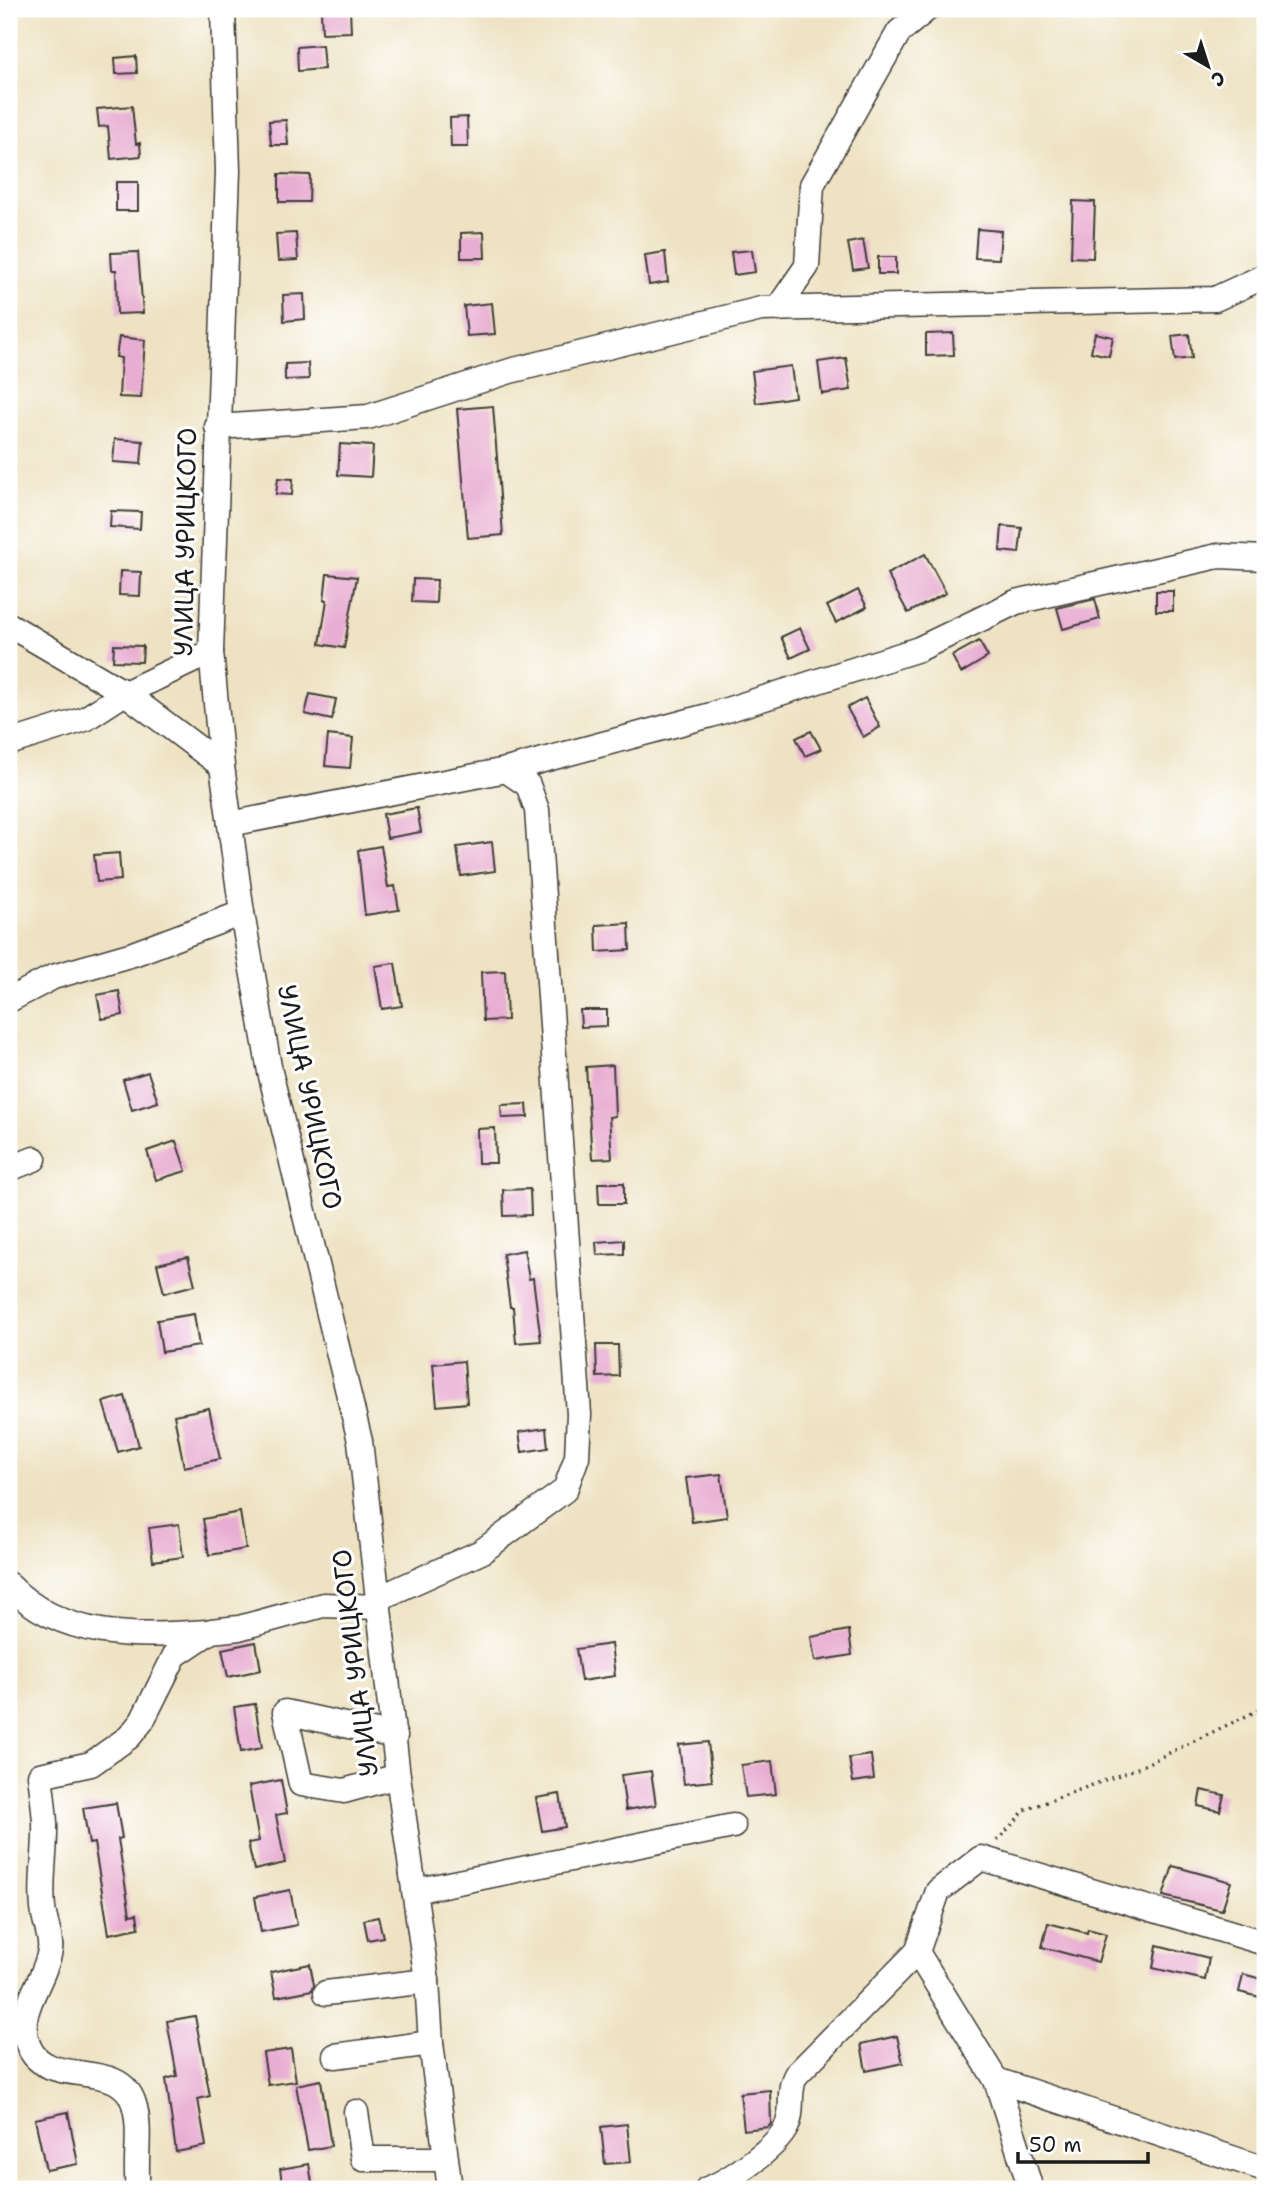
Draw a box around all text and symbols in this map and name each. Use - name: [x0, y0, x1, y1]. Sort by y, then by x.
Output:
- north arrow: [1172, 32, 1242, 102]
- text: С: [1206, 65, 1231, 92]
- street label: УЛИЦА УРИЦКОГО: [165, 427, 204, 657]
- street label: УЛИЦА УРИЦКОГО: [270, 981, 351, 1213]
- street label: УЛИЦА УРИЦКОГО: [323, 1547, 386, 1779]
- scale bar: [1018, 2121, 1148, 2165]
- text: 50 m: [1029, 2131, 1082, 2159]

